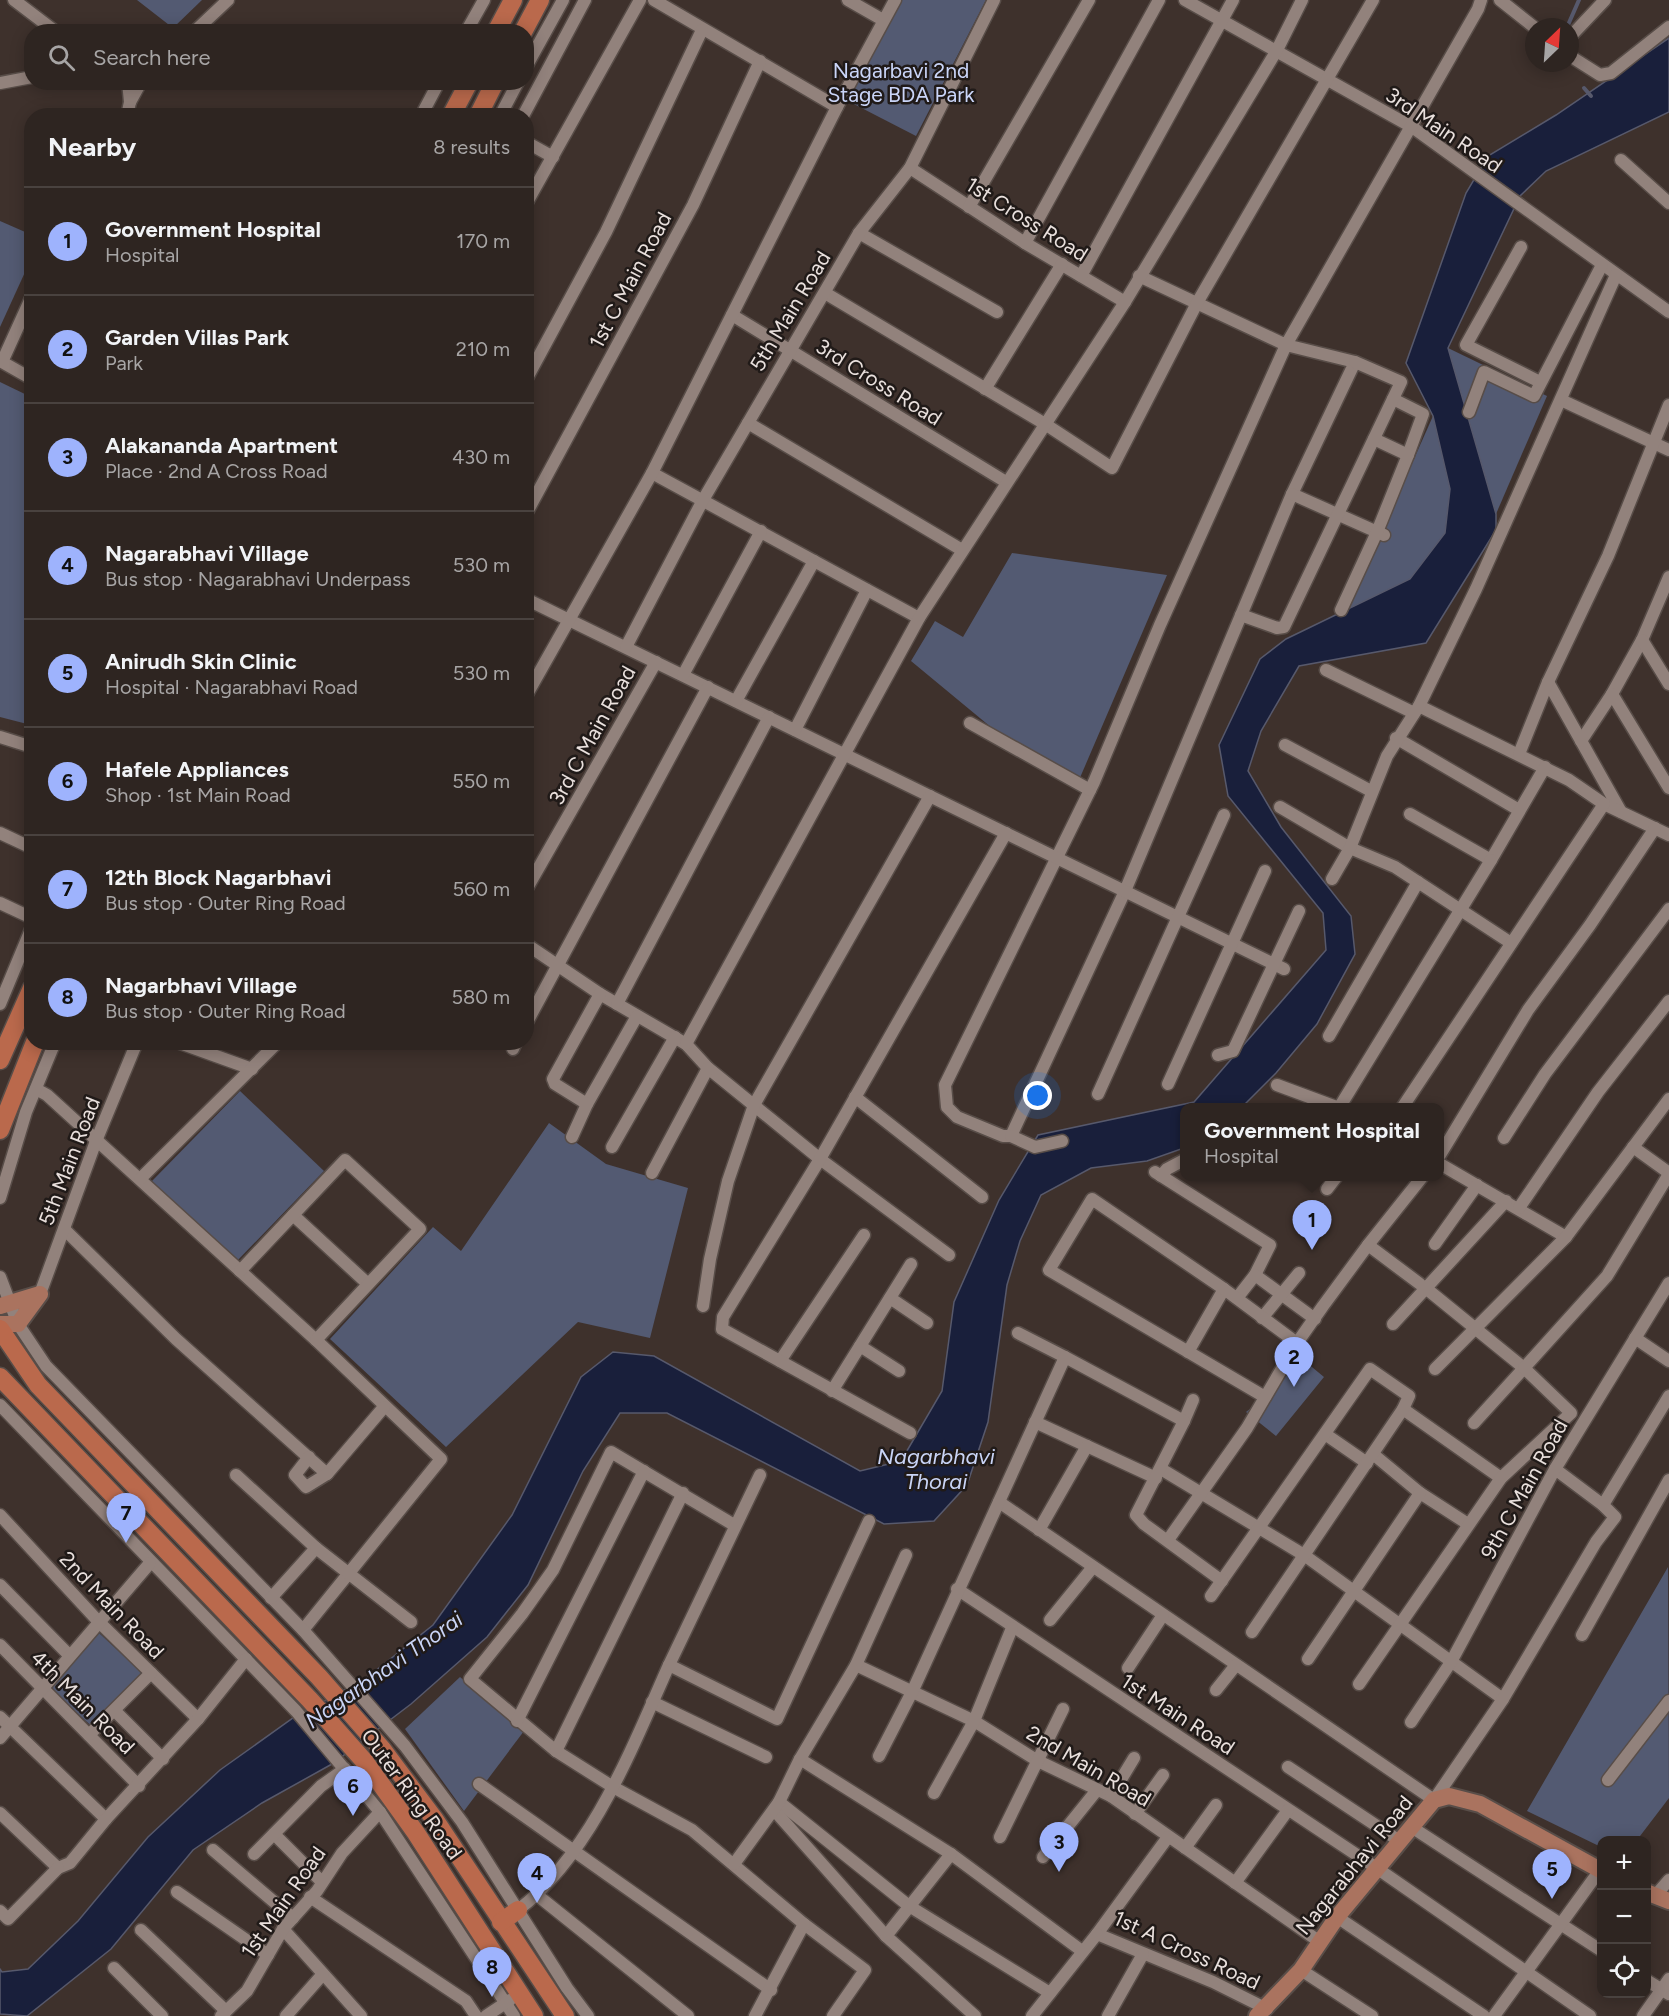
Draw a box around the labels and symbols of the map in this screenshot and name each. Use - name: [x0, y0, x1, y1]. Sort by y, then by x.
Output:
- north arrow: [1525, 18, 1579, 72]
- park label: Nagarbavi 2nd Stage BDA Park: [827, 58, 975, 107]
- street label: 3rd Main Road: [1381, 82, 1507, 178]
- street label: 1st Cross Road: [961, 172, 1093, 266]
- street label: 1st C Main Road: [584, 208, 676, 352]
- street label: 5th Main Road: [744, 246, 836, 376]
- street label: 3rd Cross Road: [812, 333, 946, 431]
- street label: 3rd C Main Road: [544, 661, 640, 809]
- your location: [1023, 1081, 1052, 1110]
- street label: 5th Main Road: [33, 1093, 105, 1229]
- pin: 1: [1292, 1200, 1332, 1250]
- pin: 2: [1274, 1338, 1314, 1387]
- street label: 9th C Main Road: [1475, 1415, 1573, 1563]
- water label: Nagarbhavi Thorai: [877, 1443, 996, 1495]
- pin: 7: [106, 1494, 146, 1543]
- street label: 2nd Main Road: [55, 1546, 169, 1664]
- water label: Nagarbhavi Thorai: [300, 1605, 469, 1734]
- street label: 4th Main Road: [26, 1645, 140, 1759]
- street label: 1st Main Road: [1117, 1668, 1239, 1760]
- street label: 2nd Main Road: [1022, 1720, 1156, 1812]
- street label: Outer Ring Road: [356, 1724, 468, 1864]
- pin: 6: [334, 1766, 372, 1816]
- street label: Nagarabhavi Road: [1290, 1790, 1418, 1940]
- pin: 3: [1040, 1822, 1078, 1872]
- street label: 1st Main Road: [235, 1842, 331, 1962]
- pin: 5: [1532, 1850, 1572, 1899]
- pin: 4: [518, 1854, 556, 1903]
- street label: 1st A Cross Road: [1110, 1905, 1264, 1995]
- pin: 8: [472, 1948, 512, 1997]

